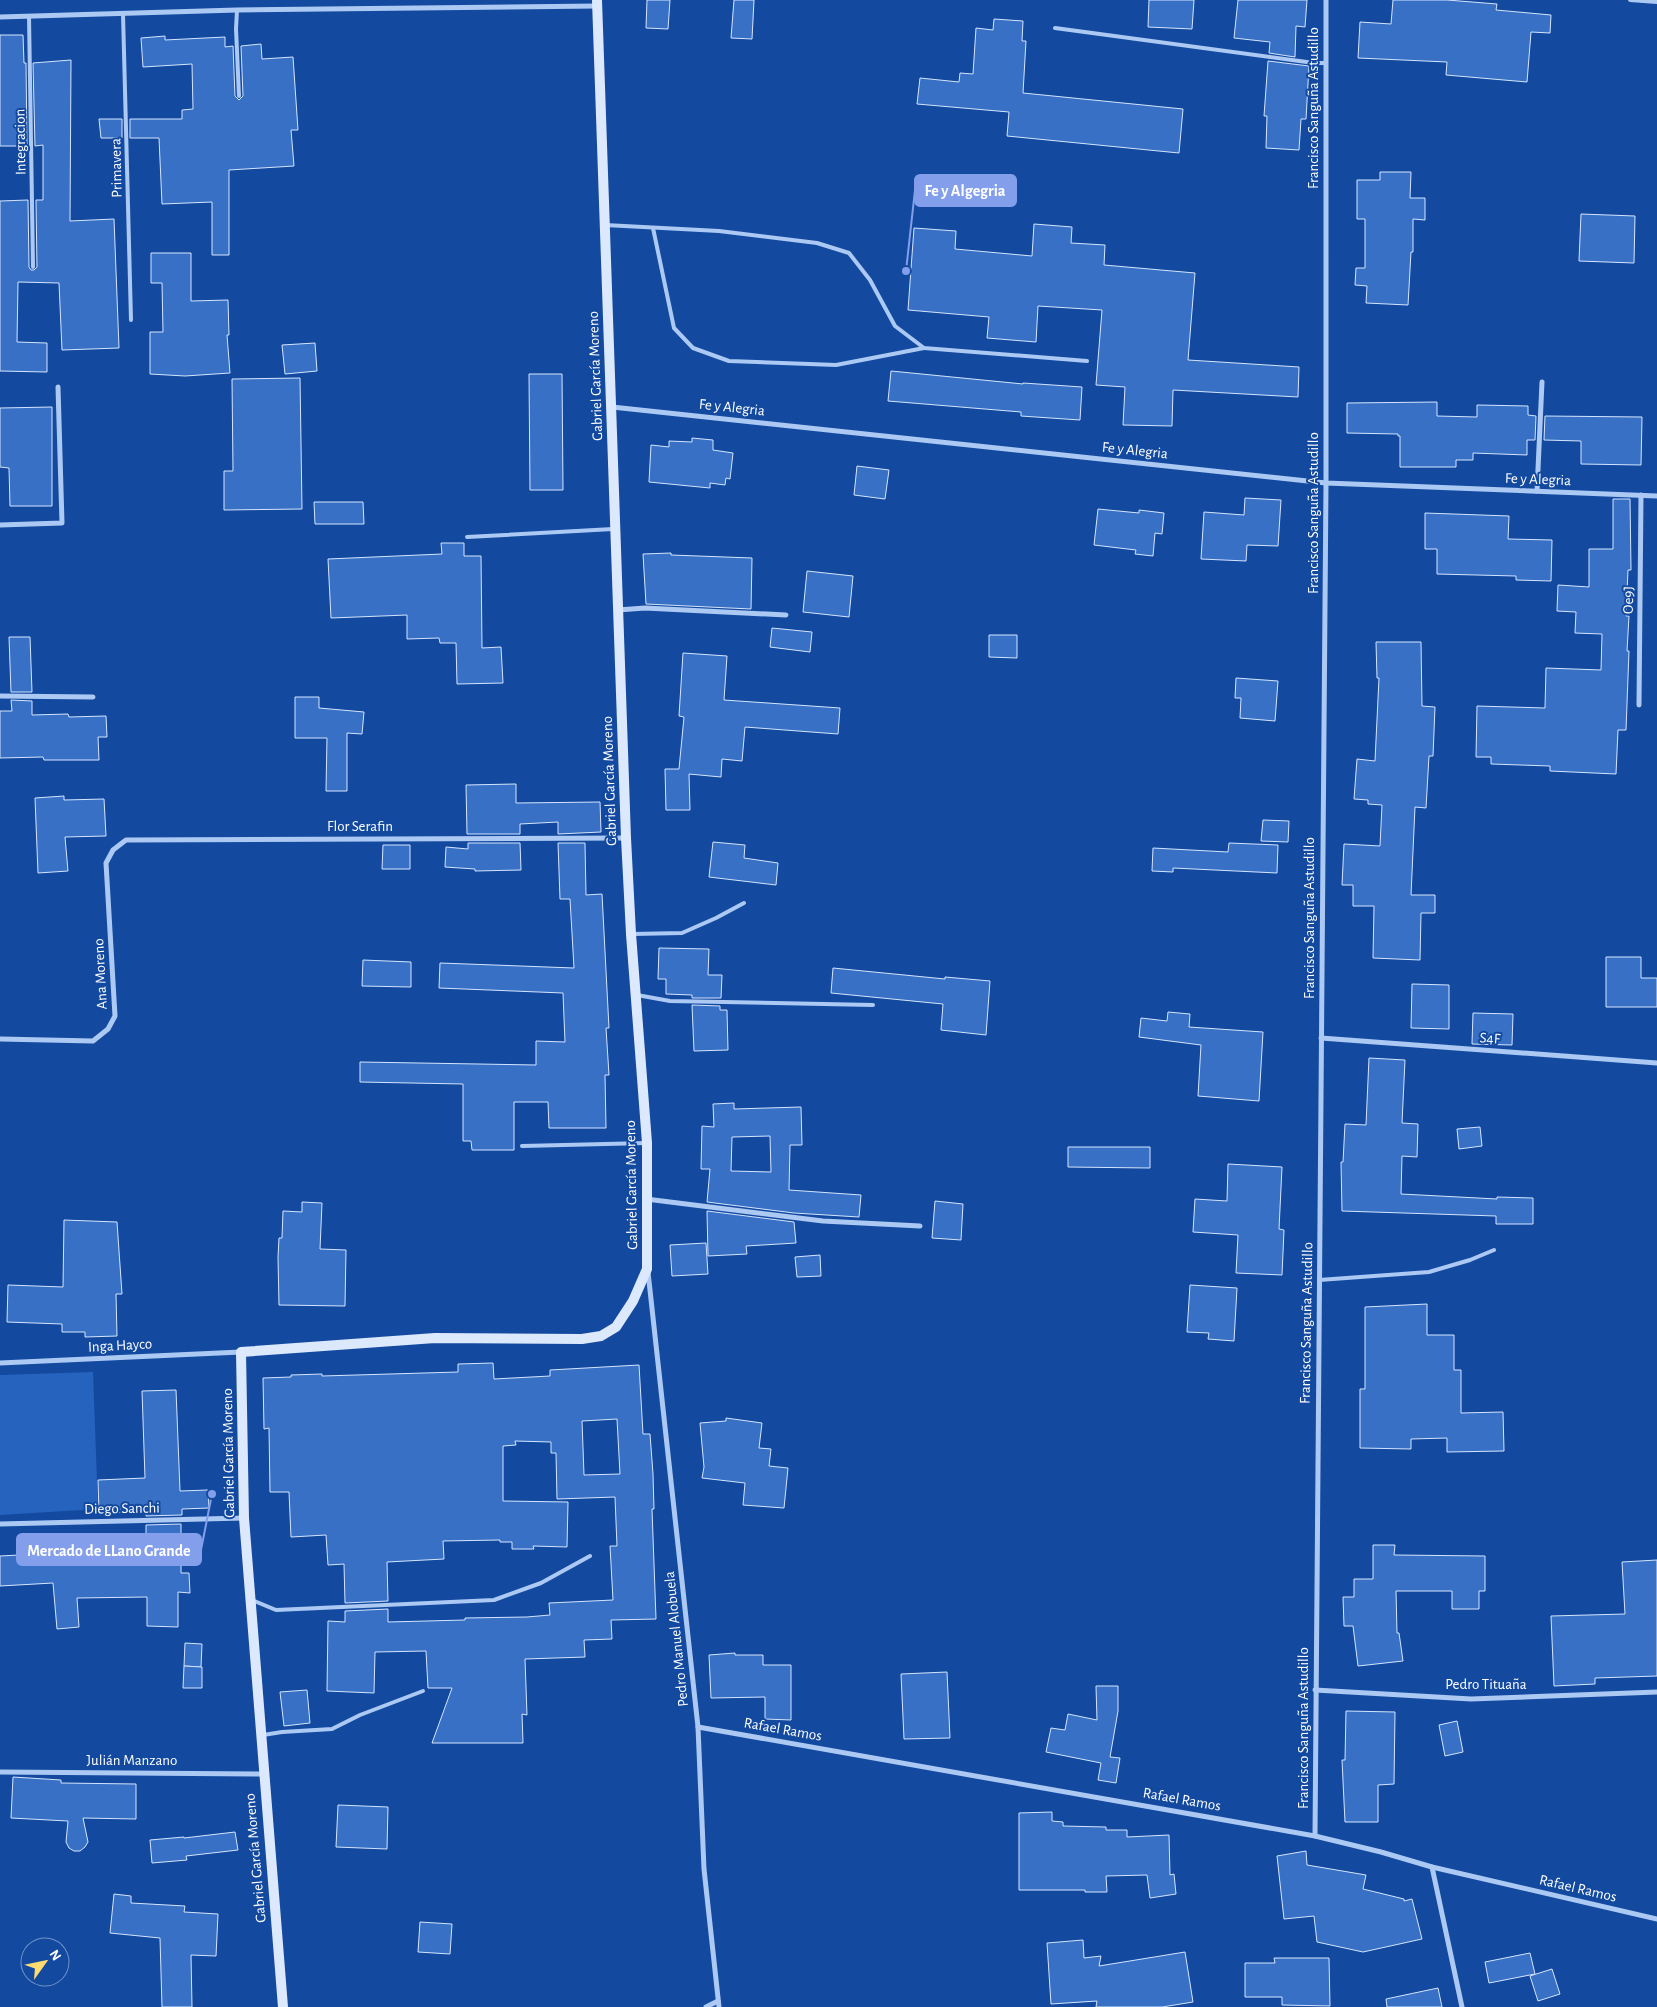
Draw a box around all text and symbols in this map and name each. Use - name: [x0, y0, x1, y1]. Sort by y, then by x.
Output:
- street label: Francisco Sanguña Astudillo: [1306, 27, 1321, 189]
- street label: Integracion: [12, 109, 29, 175]
- street label: Primavera: [108, 138, 125, 198]
- callout: Fe y Algegria: [915, 175, 1016, 206]
- text: Fe y Algegria: [924, 183, 1006, 200]
- street label: Gabriel García Moreno: [586, 311, 605, 441]
- street label: Fe y Alegria: [698, 397, 766, 418]
- street label: Francisco Sanguña Astudillo: [1306, 432, 1321, 594]
- street label: Fe y Alegria: [1101, 440, 1169, 461]
- street label: Fe y Alegria: [1505, 471, 1571, 488]
- street label: Oe9J: [1621, 586, 1636, 614]
- street label: Gabriel García Moreno: [600, 716, 619, 846]
- street label: Flor Serafin: [327, 819, 393, 834]
- street label: Francisco Sanguña Astudillo: [1302, 837, 1317, 999]
- street label: Ana Moreno: [91, 938, 110, 1010]
- street label: S4F: [1479, 1030, 1501, 1047]
- street label: Gabriel García Moreno: [623, 1120, 640, 1250]
- street label: Francisco Sanguña Astudillo: [1298, 1242, 1315, 1404]
- street label: Inga Hayco: [88, 1336, 152, 1355]
- street label: Gabriel García Moreno: [220, 1388, 237, 1518]
- street label: Diego Sanchi: [84, 1500, 160, 1517]
- callout: Mercado de LLano Grande: [17, 1534, 201, 1565]
- text: Mercado de LLano Grande: [27, 1543, 191, 1559]
- street label: Pedro Manuel Alobuela: [662, 1570, 691, 1707]
- street label: Francisco Sanguña Astudillo: [1296, 1647, 1311, 1809]
- street label: Pedro Tituaña: [1445, 1677, 1527, 1692]
- street label: Rafael Ramos: [743, 1715, 823, 1744]
- street label: Julián Manzano: [87, 1753, 177, 1768]
- street label: Rafael Ramos: [1142, 1785, 1222, 1814]
- street label: Gabriel García Moreno: [242, 1793, 269, 1923]
- street label: Rafael Ramos: [1538, 1872, 1618, 1905]
- north arrow: [20, 1937, 70, 1987]
- text: N: [47, 1948, 64, 1963]

